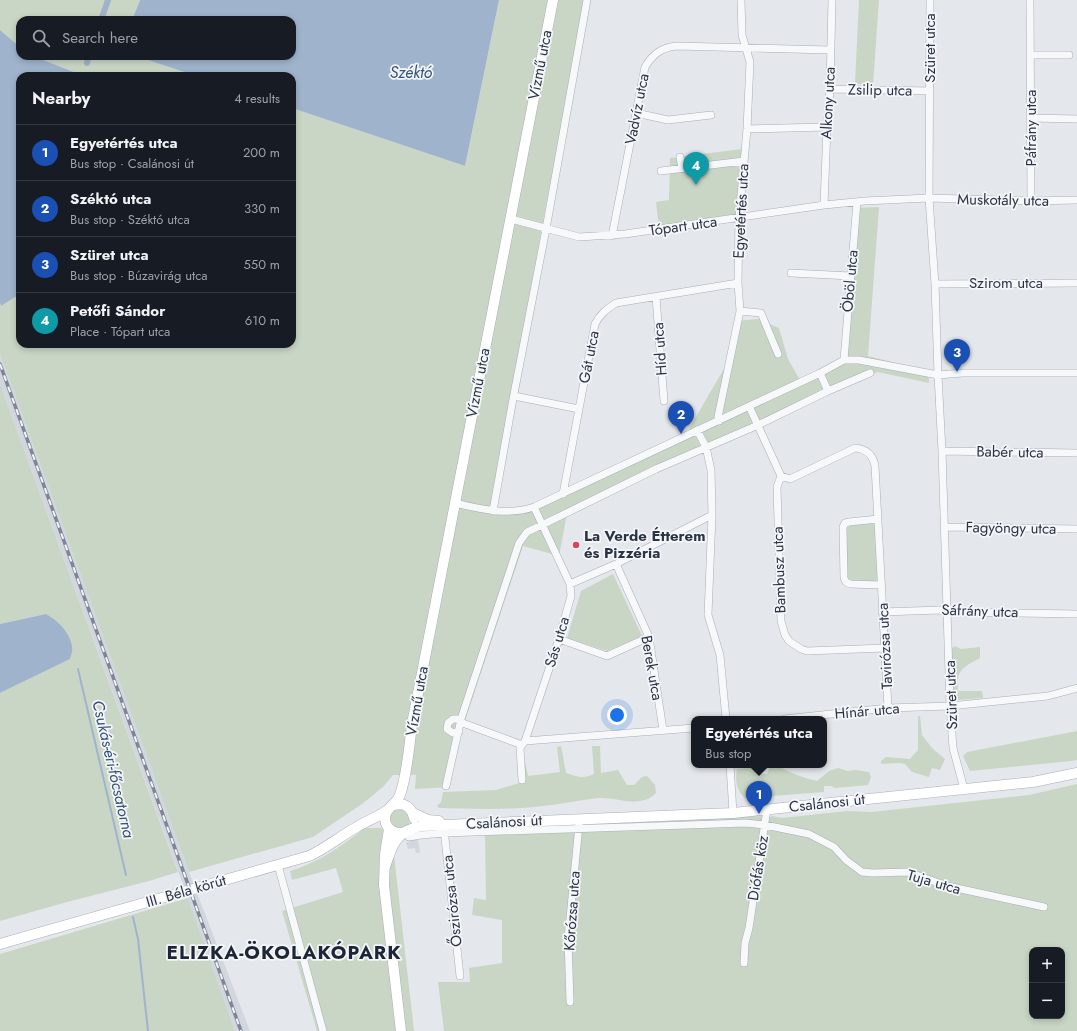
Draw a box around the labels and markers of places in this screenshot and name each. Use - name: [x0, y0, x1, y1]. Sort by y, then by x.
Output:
- pin: 4: [683, 152, 709, 185]
- pin: 3: [944, 339, 970, 372]
- pin: 2: [668, 401, 694, 434]
- place label: La Verde Étterem és Pizzéria: [584, 525, 705, 564]
- marker: La Verde Étterem és Pizzéria: [571, 540, 581, 550]
- pin: 1: [746, 781, 772, 814]

